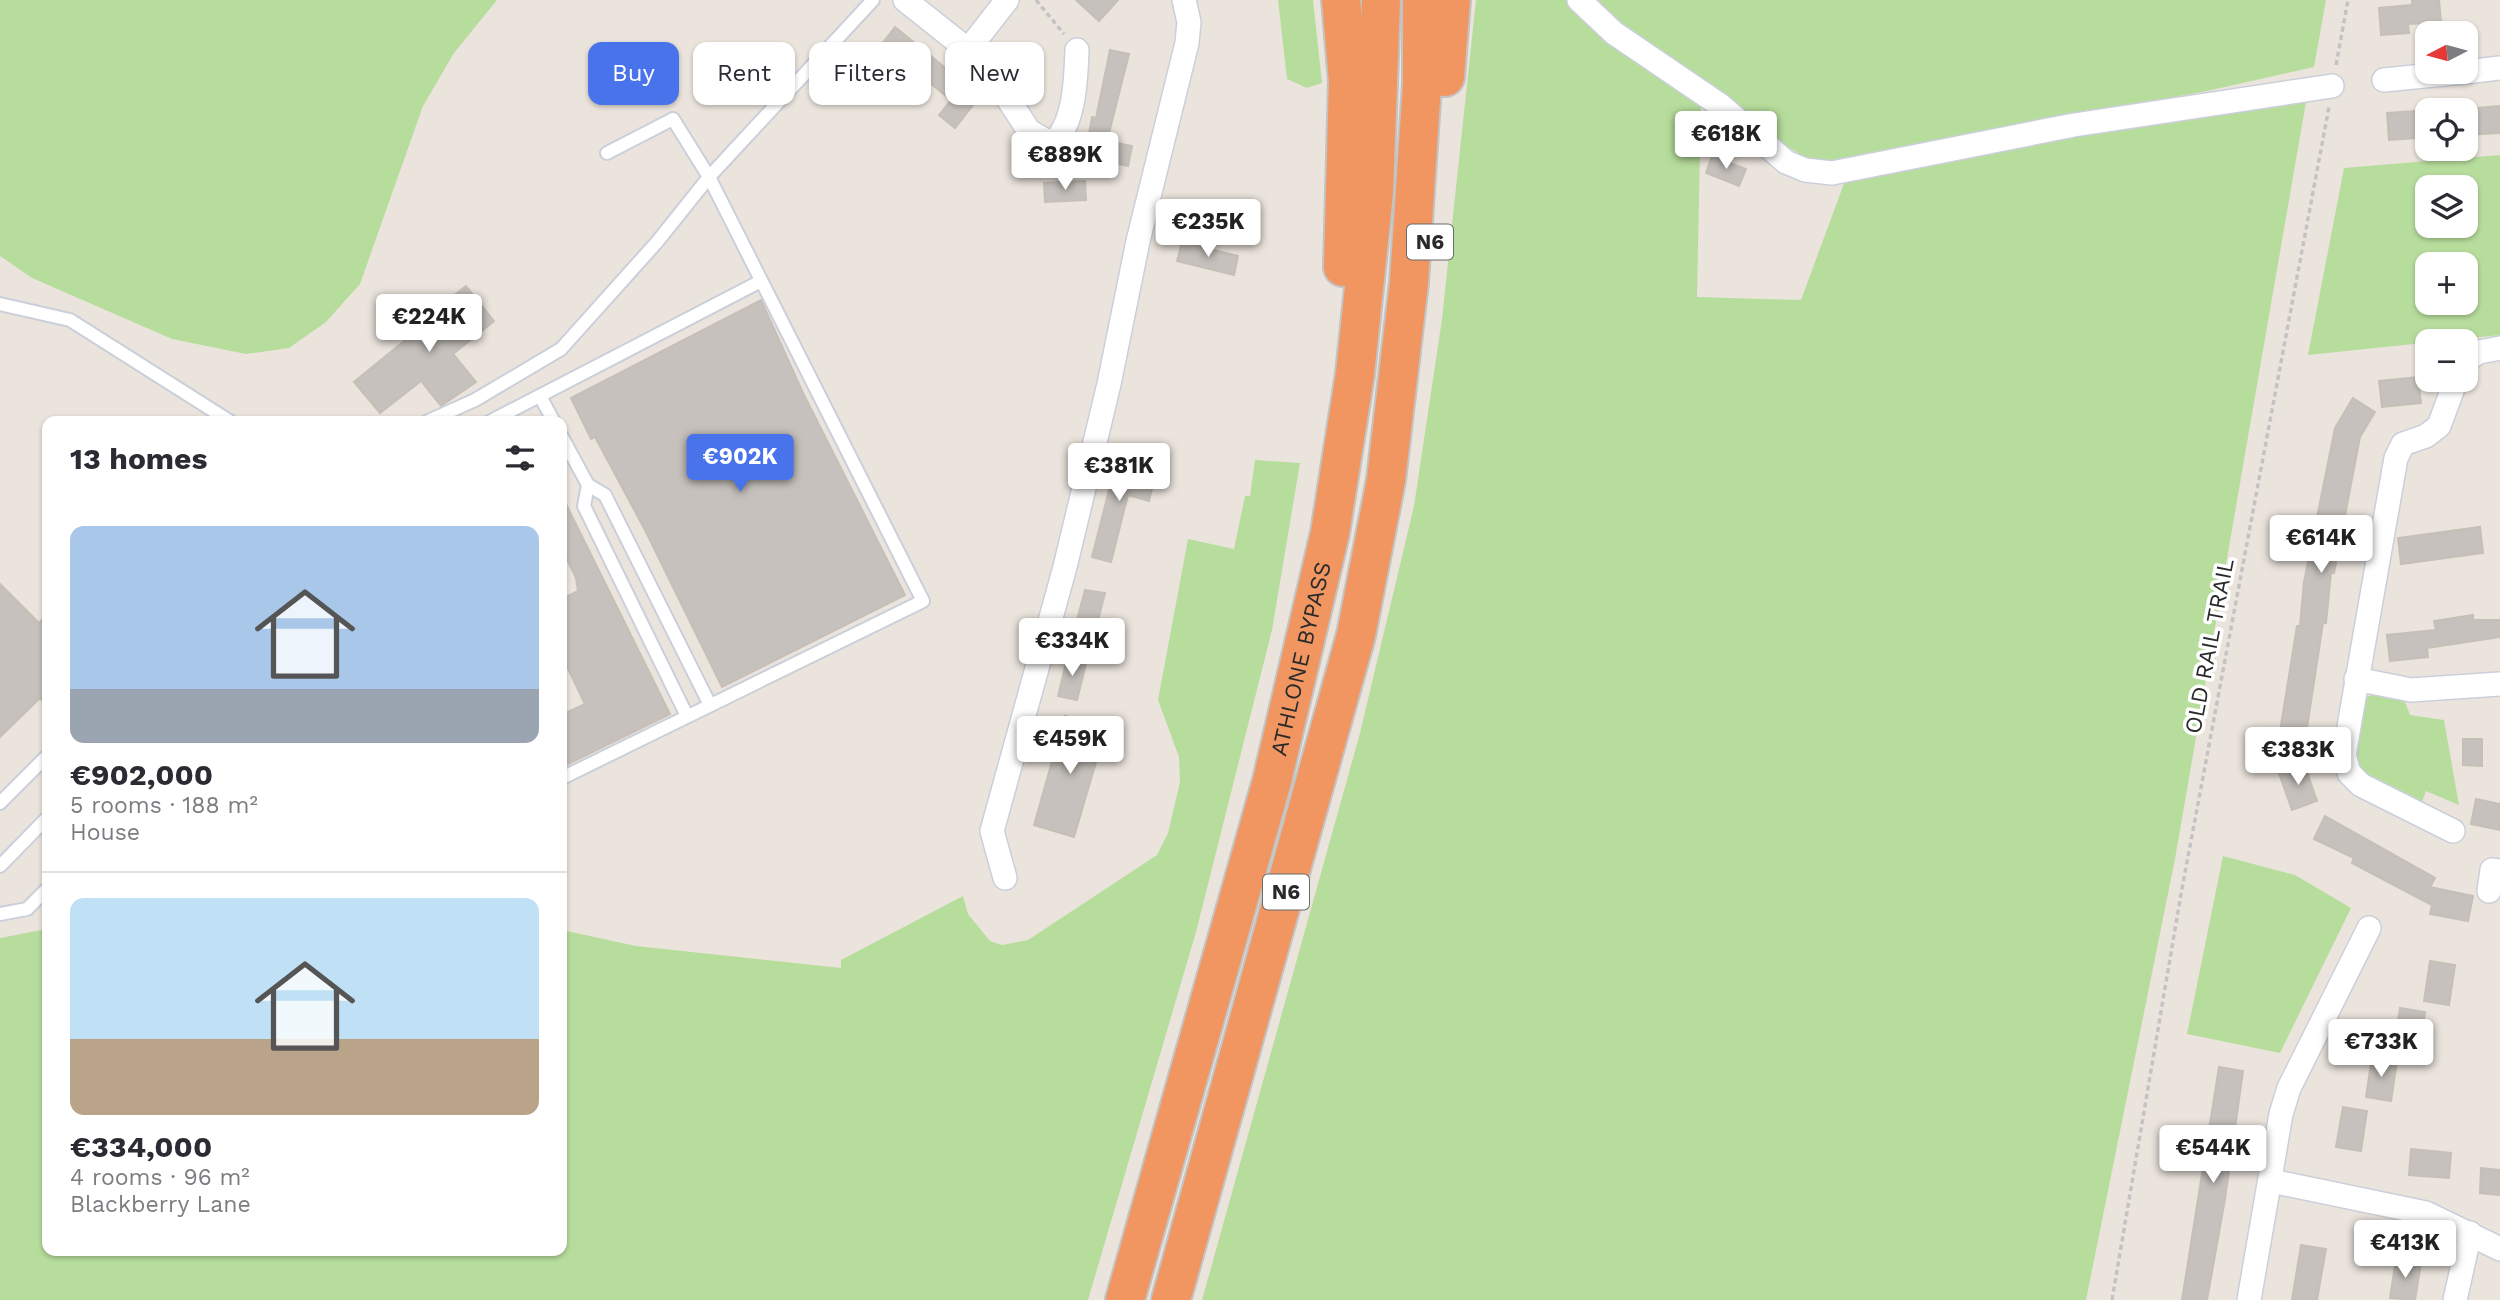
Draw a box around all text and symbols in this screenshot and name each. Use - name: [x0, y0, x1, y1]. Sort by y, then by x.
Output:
- north arrow: [2415, 21, 2478, 84]
- map controls: [2415, 21, 2478, 392]
- chip: Buy: [588, 42, 679, 105]
- chip: Rent: [693, 42, 795, 105]
- chip: Filters: [809, 42, 931, 105]
- chip: New: [945, 42, 1044, 105]
- button: locate: [2415, 98, 2478, 161]
- pin: €618K: [1677, 111, 1775, 171]
- text: €618K: [1691, 120, 1761, 147]
- pin: €889K: [1016, 132, 1114, 192]
- text: €889K: [1027, 141, 1103, 168]
- button: layers: [2415, 175, 2478, 238]
- pin: €235K: [1159, 200, 1257, 259]
- text: €235K: [1172, 208, 1244, 235]
- road number: N6: [1407, 224, 1453, 260]
- button: +: [2415, 252, 2478, 315]
- pin: €224K: [380, 294, 478, 354]
- text: €224K: [392, 303, 466, 330]
- button: −: [2415, 329, 2478, 392]
- pin: €902K: [691, 434, 789, 494]
- icon: filters: [501, 439, 539, 477]
- text: 13 homes: [70, 441, 207, 476]
- text: €902K: [703, 443, 777, 470]
- pin: €381K: [1070, 444, 1168, 503]
- text: €381K: [1084, 452, 1154, 479]
- pin: €614K: [2272, 516, 2370, 575]
- text: €614K: [2286, 524, 2356, 551]
- street label: OLD RAIL TRAIL: [2179, 556, 2240, 736]
- street label: ATHLONE BYPASS: [1265, 559, 1337, 759]
- icon: home: [242, 571, 368, 697]
- pin: €334K: [1023, 618, 1121, 678]
- text: €334K: [1035, 627, 1109, 654]
- pin: €459K: [1021, 716, 1119, 776]
- text: €459K: [1033, 725, 1107, 752]
- pin: €383K: [2249, 728, 2347, 787]
- text: €383K: [2261, 736, 2335, 763]
- text: €902,000: [70, 757, 213, 792]
- text: 5 rooms · 188 m²: [70, 792, 258, 819]
- text: House: [70, 819, 140, 846]
- road number: N6: [1263, 874, 1309, 910]
- icon: home: [242, 943, 368, 1069]
- pin: €733K: [2332, 1020, 2430, 1079]
- text: €733K: [2344, 1028, 2418, 1055]
- pin: €544K: [2164, 1126, 2262, 1185]
- text: €334,000: [70, 1129, 212, 1164]
- text: €544K: [2175, 1134, 2251, 1161]
- text: 4 rooms · 96 m²: [70, 1164, 250, 1191]
- text: Blackberry Lane: [70, 1191, 251, 1218]
- pin: €413K: [2356, 1220, 2454, 1280]
- text: €413K: [2370, 1229, 2440, 1256]

